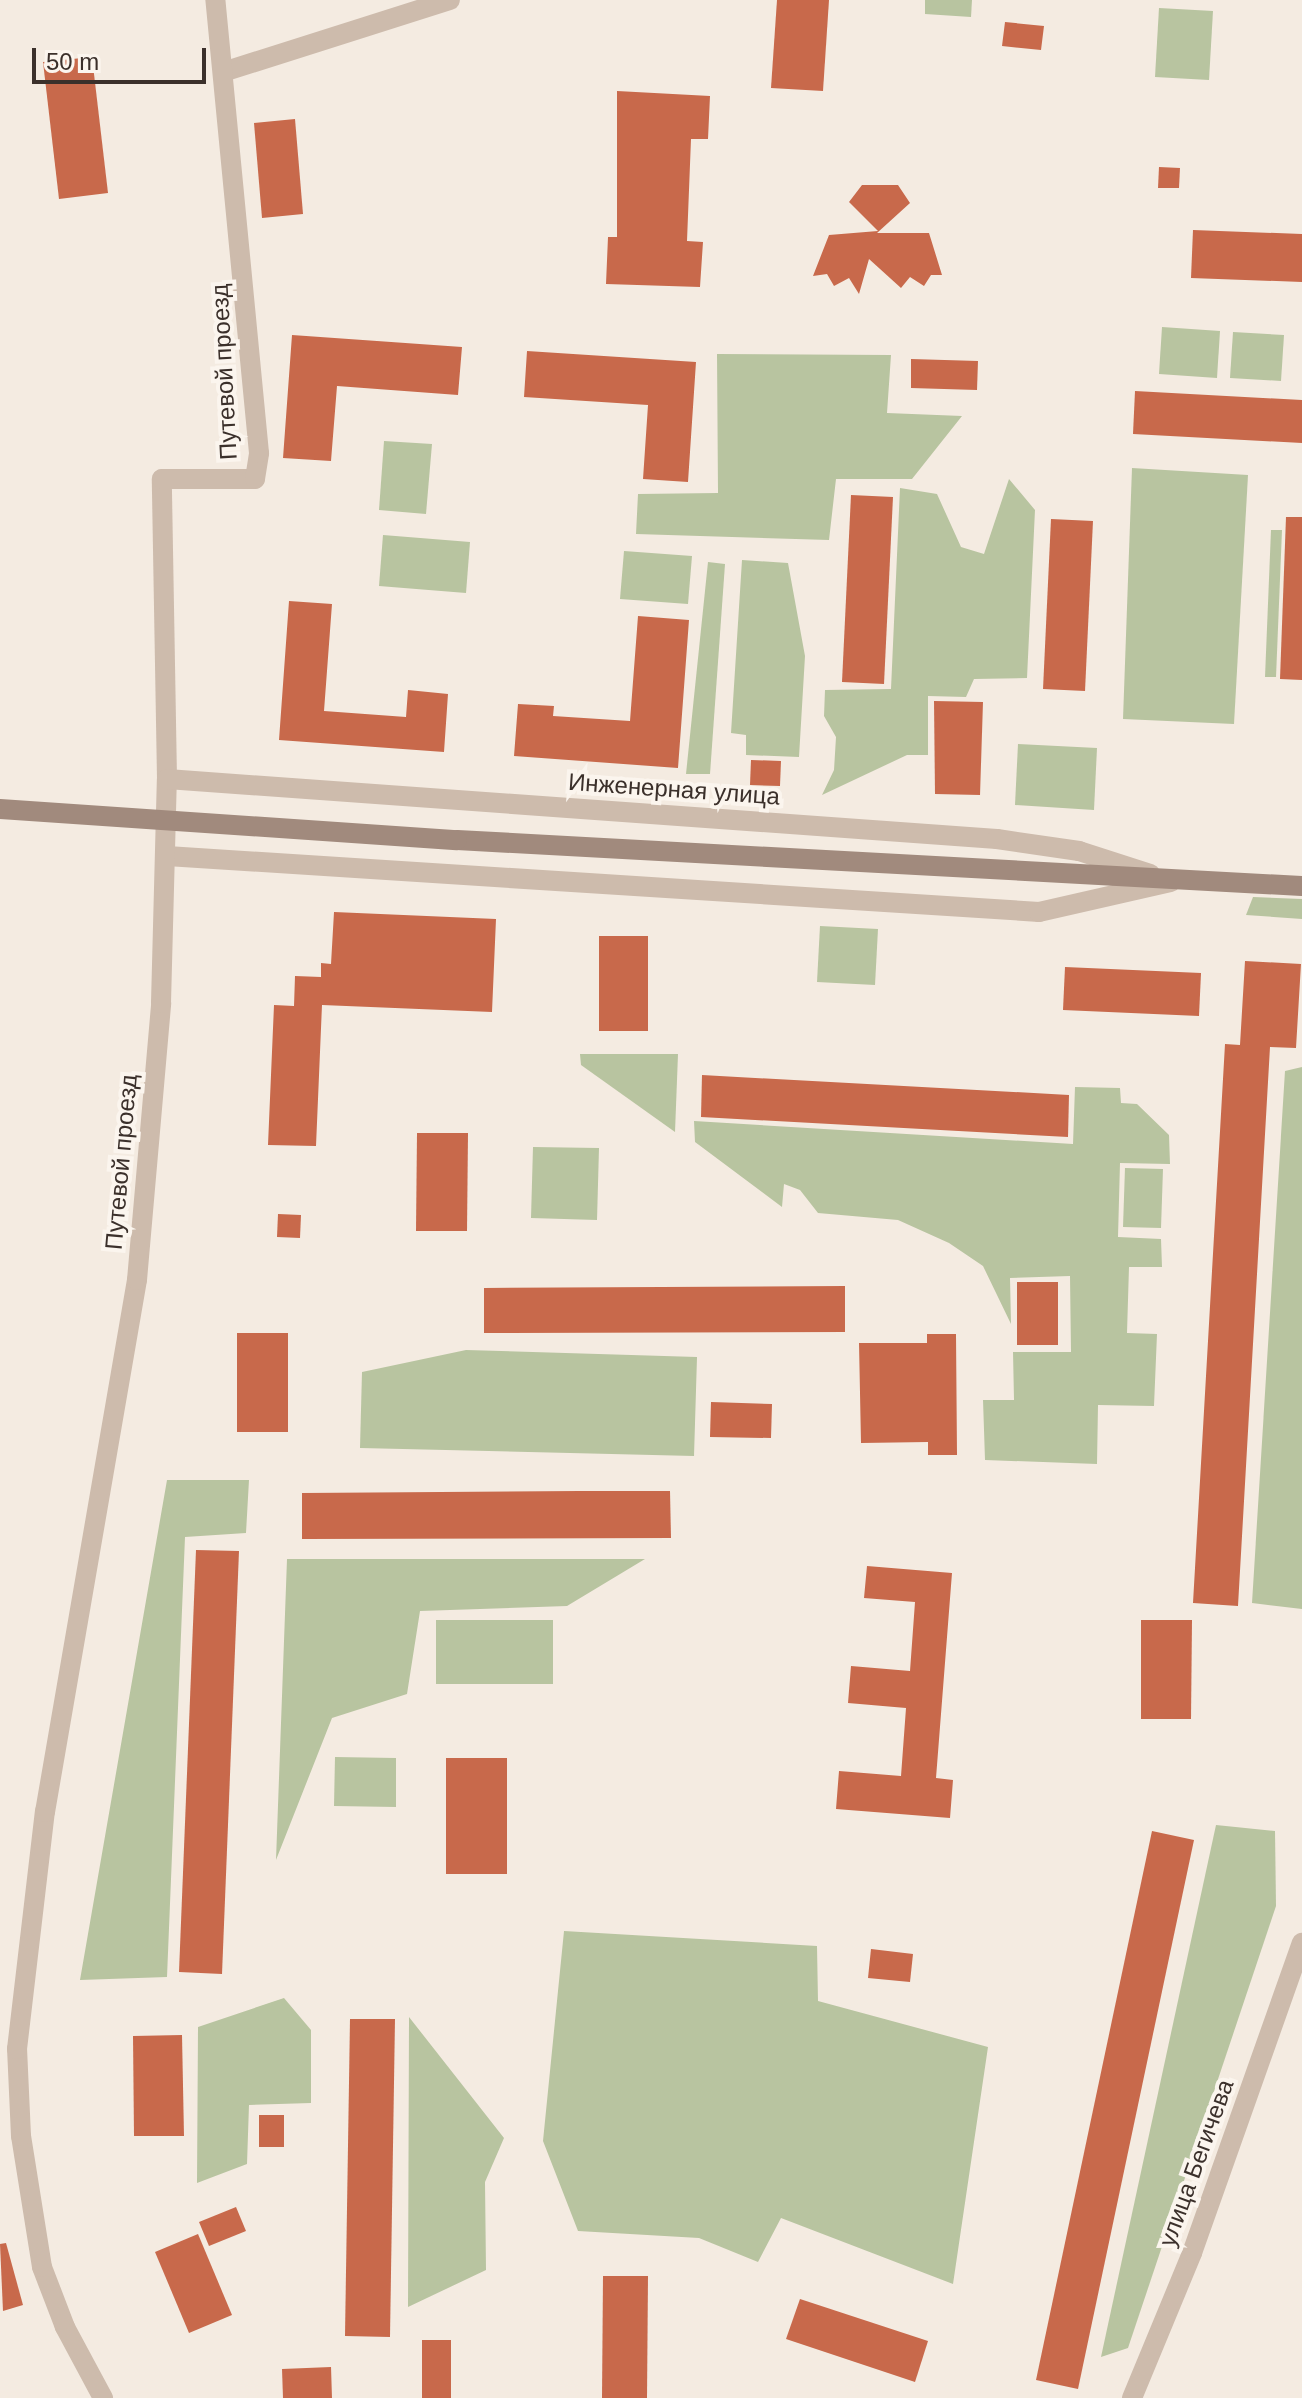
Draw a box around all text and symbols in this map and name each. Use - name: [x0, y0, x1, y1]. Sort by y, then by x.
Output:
- scale bar: [36, 32, 210, 82]
- text: 50 m: [46, 48, 99, 75]
- street label: Путевой проезд: [205, 283, 243, 461]
- street label: Инженерная улица: [567, 767, 781, 811]
- street label: Путевой проезд: [99, 1073, 143, 1251]
- street label: улица Бегичева: [1152, 2076, 1240, 2250]

